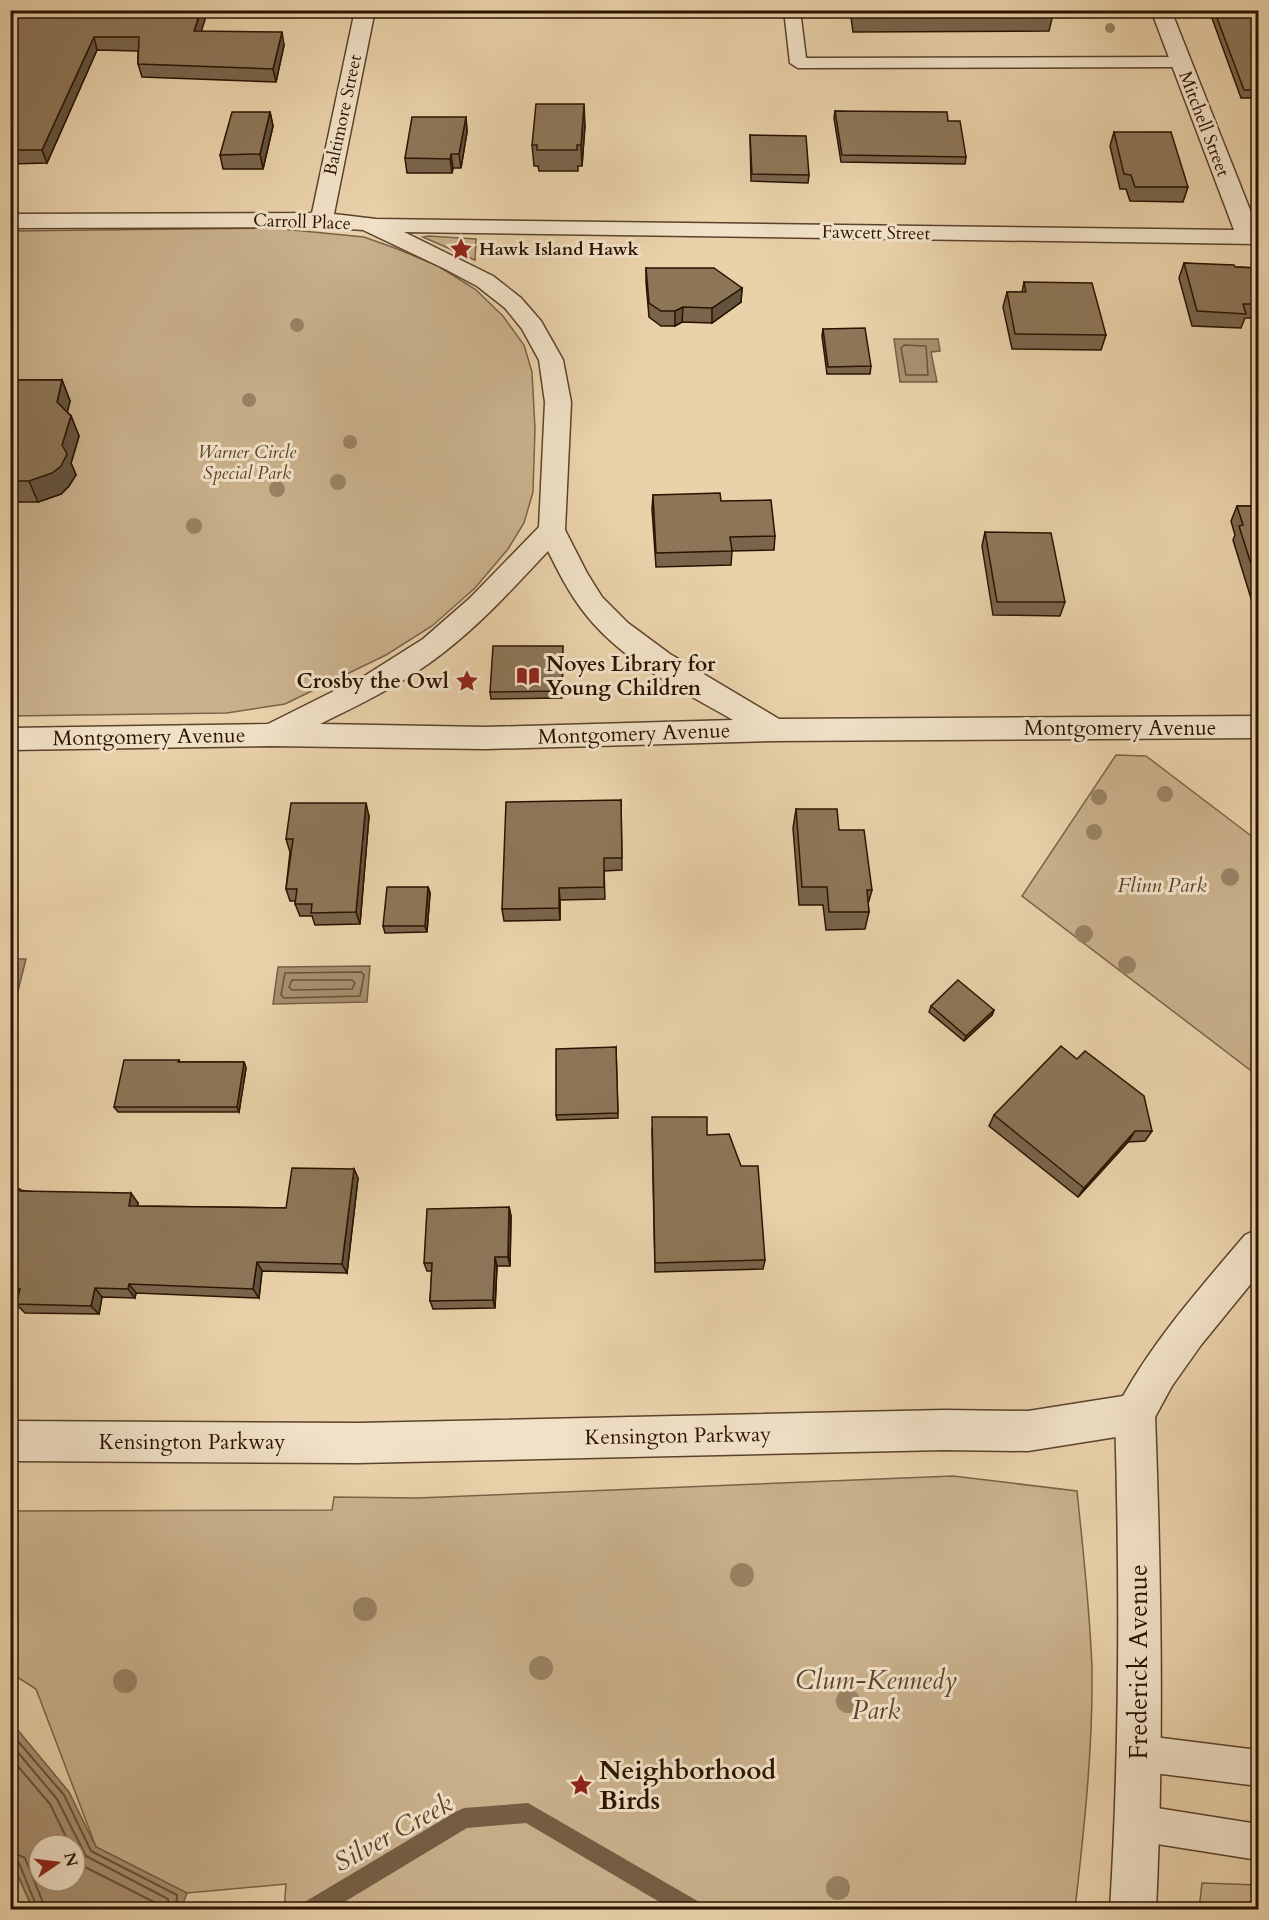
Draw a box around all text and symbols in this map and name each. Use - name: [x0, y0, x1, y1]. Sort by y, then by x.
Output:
- street label: Baltimore Street: [318, 52, 368, 178]
- street label: Mitchell Street: [1172, 68, 1236, 181]
- street label: Carroll Place: [253, 208, 351, 236]
- street label: Fawcett Street: [822, 220, 931, 246]
- place icon: Hawk Island Hawk: [448, 236, 474, 262]
- place label: Hawk Island Hawk: [479, 237, 640, 262]
- park label: Warner Circle Special Park: [198, 440, 297, 486]
- place label: Noyes Library for Young Children: [546, 650, 716, 703]
- library icon: Noyes Library for Young Children: [515, 663, 541, 689]
- place label: Crosby the Owl: [296, 667, 449, 696]
- place icon: Crosby the Owl: [454, 668, 480, 694]
- street label: Montgomery Avenue: [1024, 714, 1216, 743]
- street label: Montgomery Avenue: [537, 716, 731, 752]
- street label: Montgomery Avenue: [52, 721, 246, 753]
- park label: Flinn Park: [1117, 871, 1207, 900]
- street label: Kensington Parkway: [584, 1420, 772, 1452]
- street label: Kensington Parkway: [99, 1428, 285, 1457]
- street label: Frederick Avenue: [1121, 1564, 1156, 1760]
- park label: Clum-Kennedy Park: [795, 1663, 957, 1728]
- place label: Neighborhood Birds: [599, 1753, 776, 1818]
- place icon: Neighborhood Birds: [568, 1772, 594, 1798]
- water label: Silver Creek: [327, 1785, 460, 1881]
- north arrow: [27, 1833, 87, 1893]
- text: N: [58, 1850, 83, 1869]

